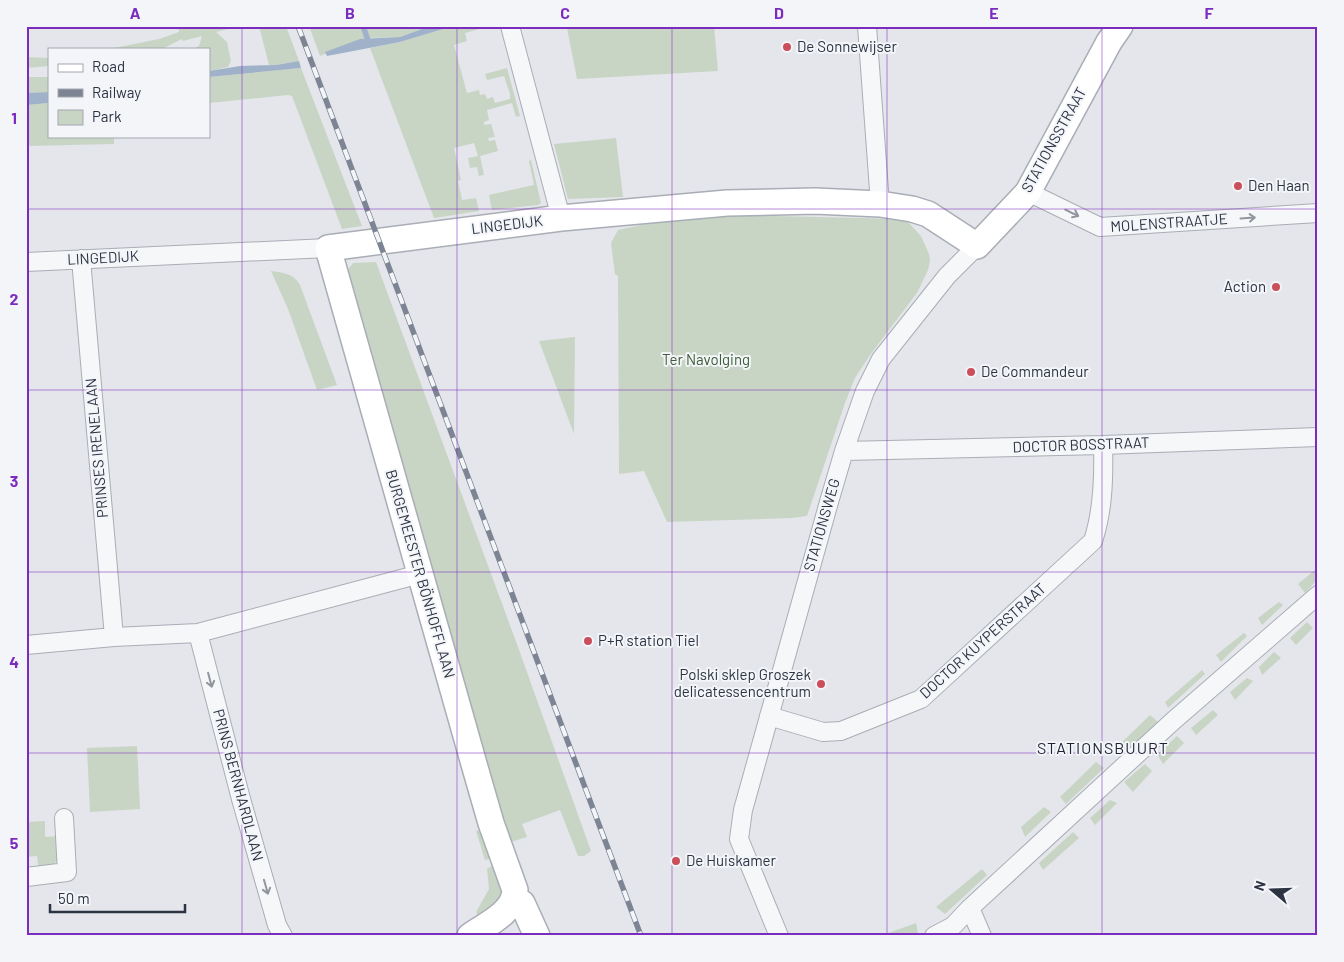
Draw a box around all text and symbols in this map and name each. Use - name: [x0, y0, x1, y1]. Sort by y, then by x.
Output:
- text: A: [130, 3, 141, 22]
- text: B: [345, 3, 355, 22]
- text: C: [560, 3, 570, 22]
- text: D: [774, 3, 784, 22]
- text: E: [989, 3, 999, 22]
- text: F: [1205, 3, 1214, 22]
- place label: De Sonnewijser: [797, 37, 898, 55]
- marker: De Sonnewijser: [781, 41, 793, 53]
- legend: [48, 48, 210, 138]
- text: Road: [92, 57, 125, 75]
- text: Railway: [92, 83, 141, 101]
- street label: STATIONSSTRAAT: [1017, 84, 1089, 195]
- text: Park: [92, 107, 122, 125]
- text: 1: [11, 108, 17, 127]
- place label: Den Haan: [1248, 176, 1310, 194]
- marker: Den Haan: [1232, 180, 1244, 192]
- one-way arrow: [1064, 209, 1079, 219]
- street label: MOLENSTRAATJE: [1110, 209, 1228, 235]
- street label: LINGEDIJK: [470, 211, 544, 237]
- one-way arrow: [1240, 213, 1256, 222]
- street label: LINGEDIJK: [67, 246, 139, 268]
- place label: Action: [1224, 277, 1266, 295]
- marker: Action: [1270, 281, 1282, 293]
- text: 2: [10, 289, 19, 308]
- park label: Ter Navolging: [662, 350, 750, 368]
- place label: De Commandeur: [981, 362, 1089, 380]
- marker: De Commandeur: [965, 366, 977, 378]
- street label: PRINSES IRENELAAN: [81, 377, 111, 519]
- street label: DOCTOR BOSSTRAAT: [1012, 433, 1150, 455]
- street label: BURGEMEESTER BÖNHOFFLAAN: [383, 467, 459, 680]
- text: 3: [10, 471, 18, 490]
- street label: STATIONSWEG: [799, 476, 843, 573]
- street label: DOCTOR KUYPERSTRAAT: [915, 579, 1049, 702]
- place label: P+R station Tiel: [598, 631, 699, 649]
- marker: P+R station Tiel: [582, 635, 594, 647]
- text: 4: [9, 652, 19, 671]
- place label: Polski sklep Groszek delicatessencentrum: [674, 665, 811, 700]
- one-way arrow: [206, 671, 215, 687]
- marker: Polski sklep Groszek delicatessencentrum: [815, 678, 827, 690]
- street label: PRINS BERNHARDLAAN: [210, 707, 268, 863]
- district label: STATIONSBUURT: [1037, 738, 1169, 757]
- text: 5: [10, 833, 19, 852]
- place label: De Huiskamer: [686, 851, 776, 869]
- marker: De Huiskamer: [670, 855, 682, 867]
- north arrow: [1246, 864, 1296, 914]
- text: N: [1250, 878, 1269, 893]
- one-way arrow: [262, 879, 272, 895]
- scale bar: [50, 882, 185, 914]
- text: 50 m: [58, 889, 90, 907]

